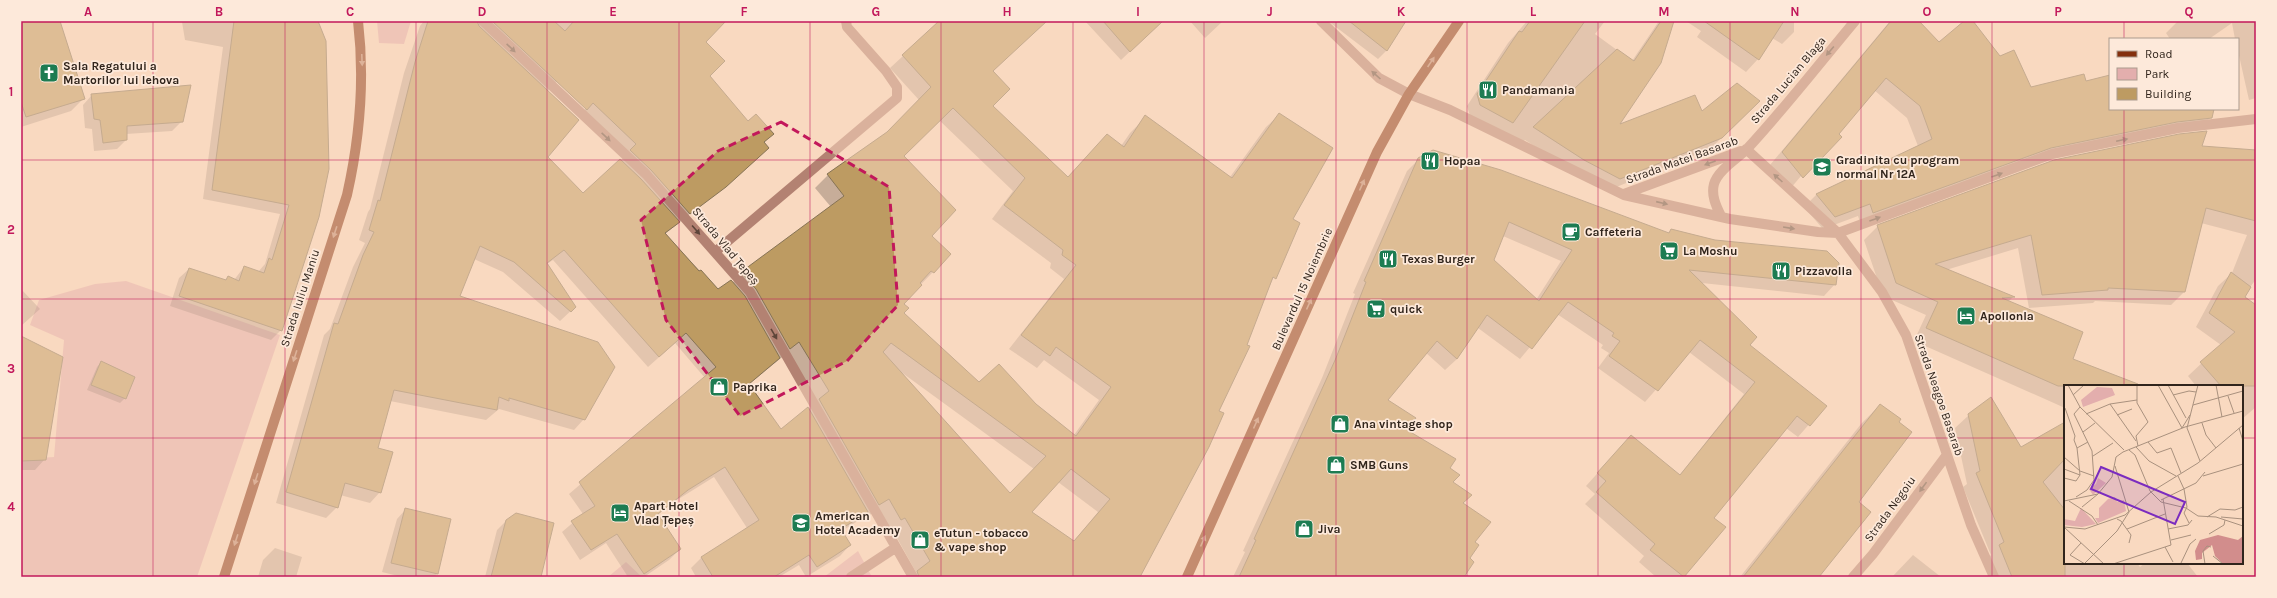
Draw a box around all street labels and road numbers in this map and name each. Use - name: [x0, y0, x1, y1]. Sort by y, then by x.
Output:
- street label: Strada Lucian Blaga: [1747, 34, 1829, 126]
- street label: Strada Matei Basarab: [1624, 133, 1740, 187]
- street label: Strada Vlad Țepeș: [689, 204, 762, 288]
- street label: Bulevardul 15 Noiembrie: [1269, 226, 1335, 352]
- street label: Strada Iuliu Maniu: [278, 247, 322, 349]
- street label: Strada Neagoe Basarab: [1912, 332, 1966, 458]
- street label: Strada Negoiu: [1861, 473, 1919, 545]

